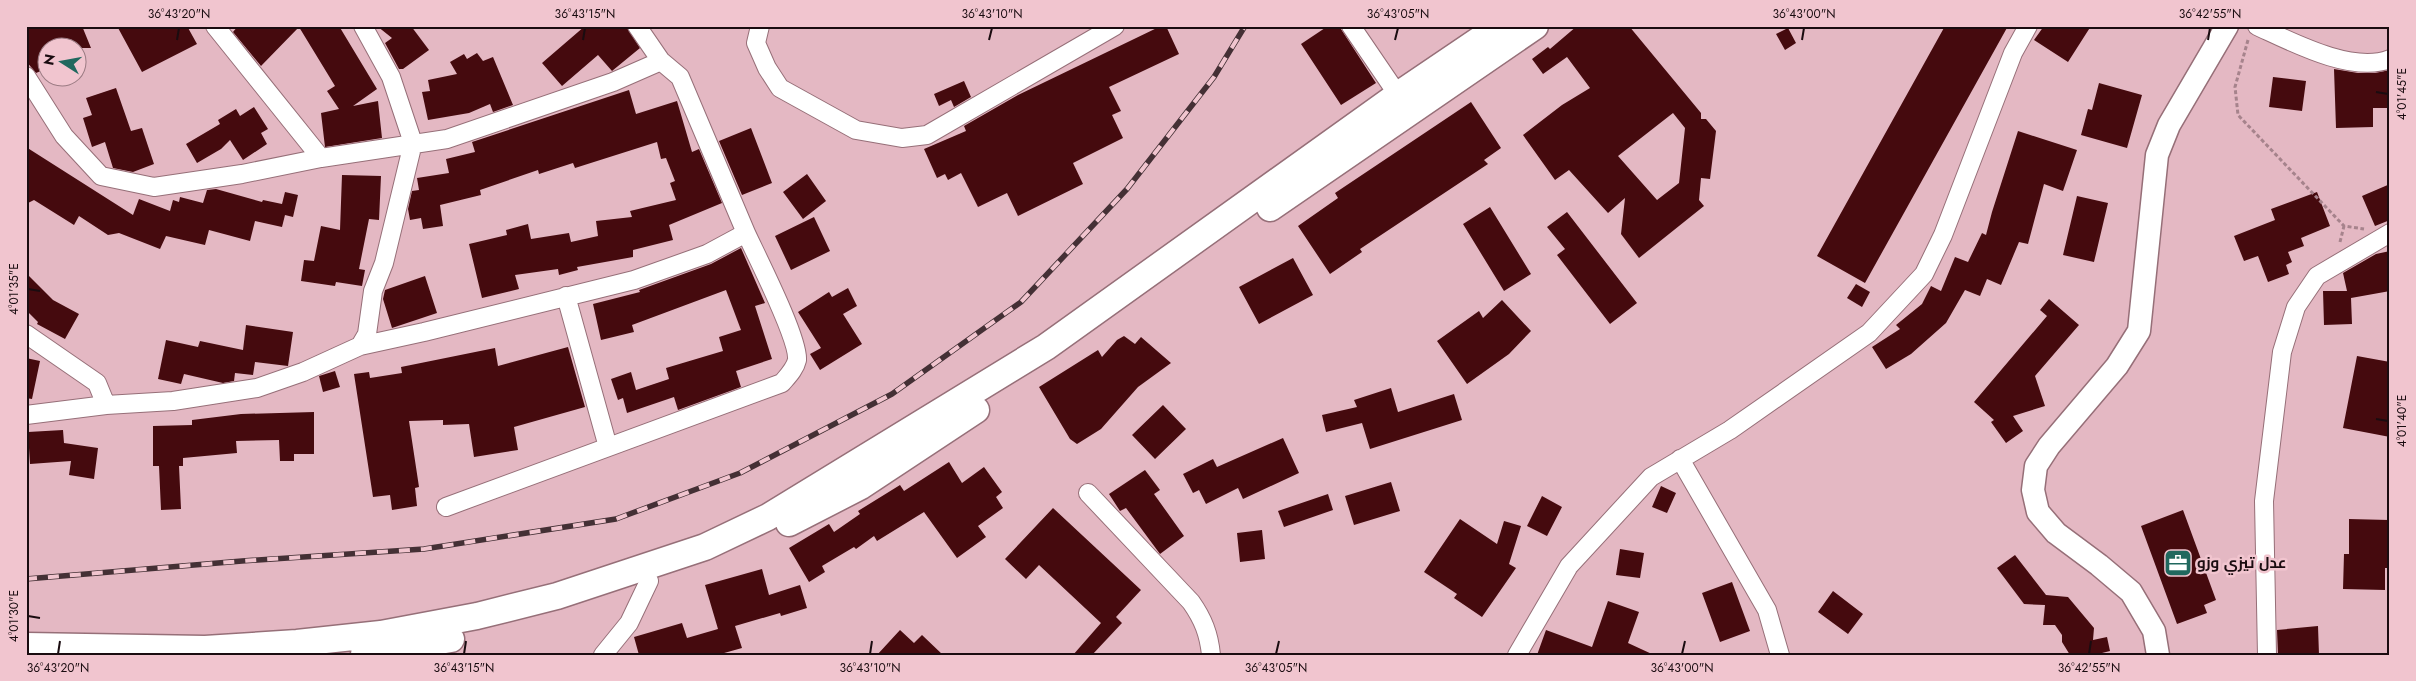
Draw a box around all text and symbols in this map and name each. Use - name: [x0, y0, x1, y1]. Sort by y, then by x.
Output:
- text: 36°43'20"N: [148, 5, 210, 23]
- text: 36°43'15"N: [555, 5, 615, 23]
- text: 36°43'10"N: [961, 5, 1023, 23]
- text: 36°43'05"N: [1367, 5, 1429, 23]
- text: 36°43'00"N: [1772, 5, 1836, 23]
- text: 36°42'55"N: [2179, 5, 2241, 23]
- north arrow: [38, 38, 88, 88]
- text: N: [38, 52, 60, 67]
- text: 4°01'45"E: [2393, 68, 2411, 120]
- text: 4°01'35"E: [5, 263, 23, 315]
- text: 4°01'40"E: [2393, 395, 2411, 447]
- office icon: عدل تيزي وزو: [2163, 548, 2193, 578]
- place label: عدل تيزي وزو: [2197, 552, 2286, 575]
- text: 4°01'30"E: [5, 590, 23, 642]
- text: 36°43'20"N: [27, 659, 89, 677]
- text: 36°43'15"N: [434, 659, 494, 677]
- text: 36°43'10"N: [839, 659, 901, 677]
- text: 36°43'05"N: [1245, 659, 1307, 677]
- text: 36°43'00"N: [1650, 659, 1714, 677]
- text: 36°42'55"N: [2058, 659, 2120, 677]

